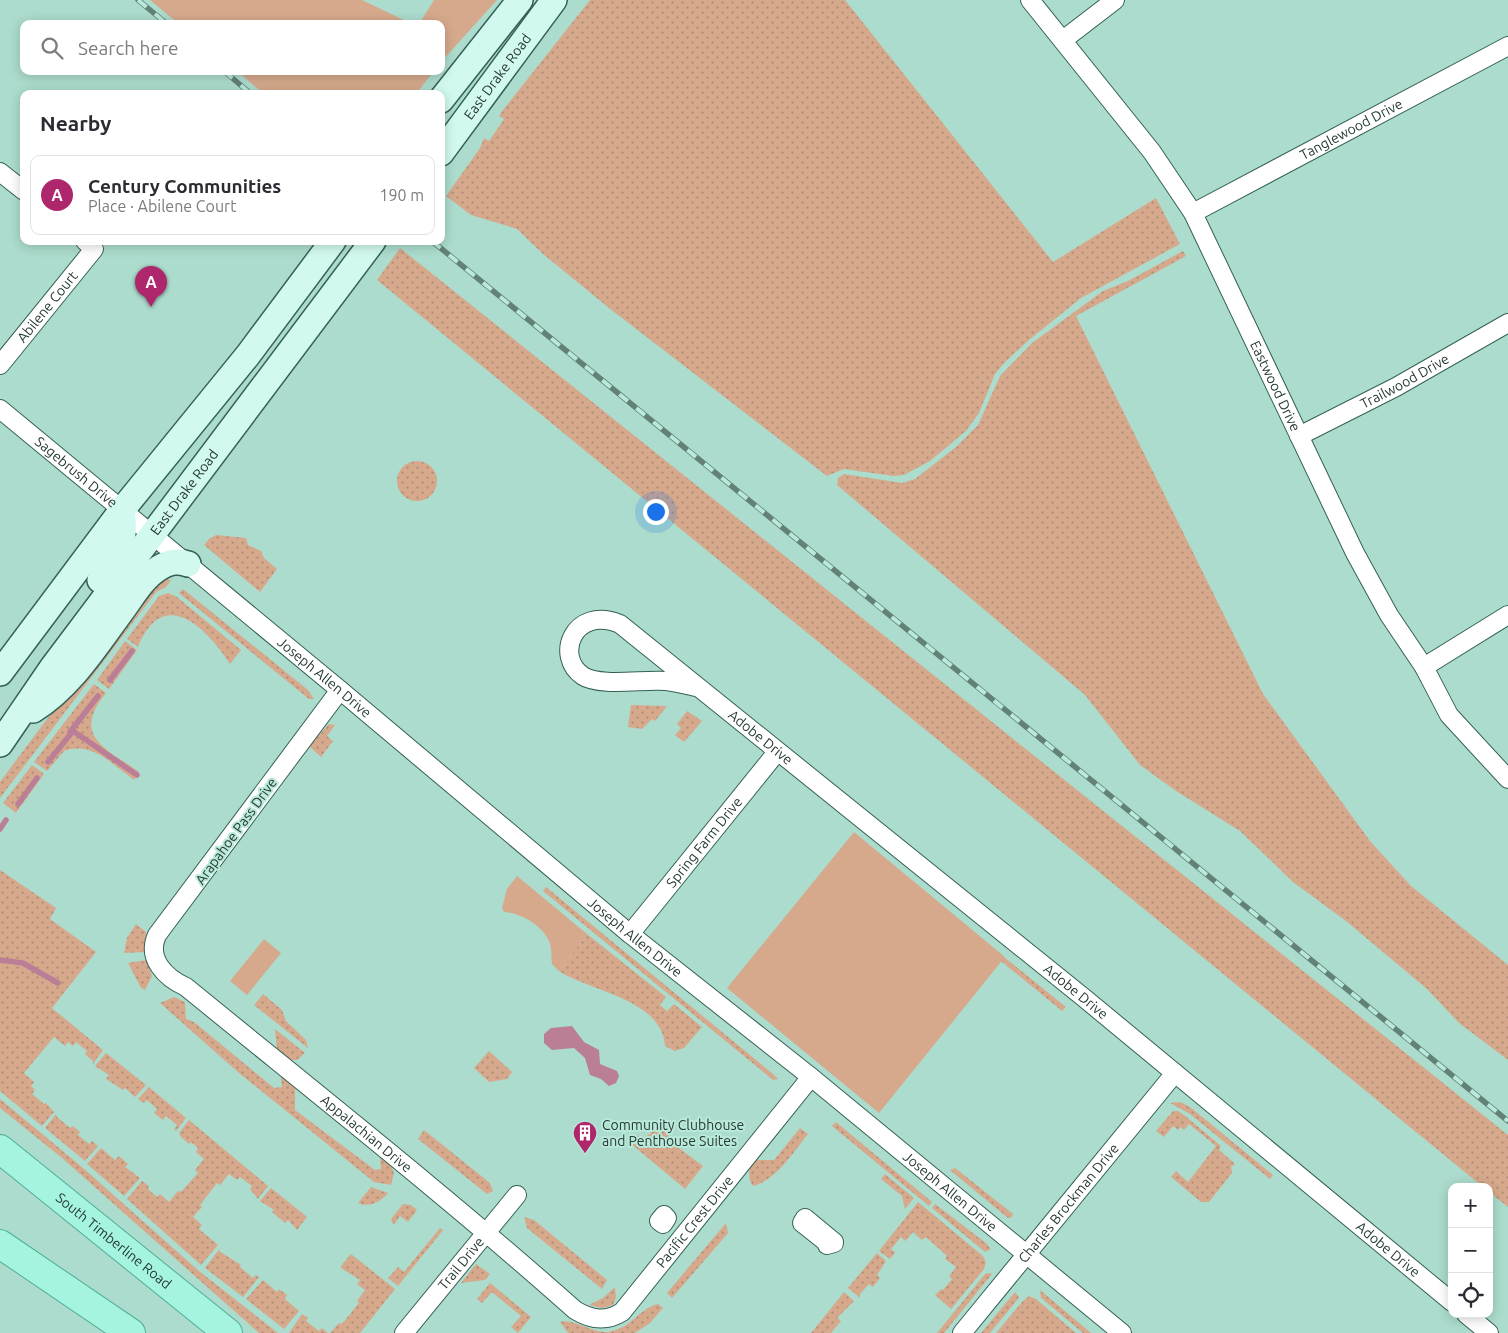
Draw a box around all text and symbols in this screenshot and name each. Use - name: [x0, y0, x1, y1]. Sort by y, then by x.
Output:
- search box: [20, 20, 445, 75]
- street label: East Drake Road: [461, 31, 534, 123]
- icon: search: [38, 34, 66, 62]
- text: Search here: [78, 37, 178, 59]
- street label: Tanglewood Drive: [1297, 95, 1405, 163]
- text: Nearby: [40, 111, 111, 135]
- text: Century Communities: [88, 175, 281, 197]
- text: A: [51, 186, 63, 204]
- text: 190 m: [379, 186, 424, 204]
- text: Place · Abilene Court: [88, 197, 236, 215]
- pin: A: [135, 266, 167, 307]
- street label: Abilene Court: [14, 268, 81, 345]
- street label: Eastwood Drive: [1247, 338, 1304, 434]
- street label: Trailwood Drive: [1358, 350, 1452, 412]
- street label: Sagebrush Drive: [32, 433, 121, 511]
- street label: East Drake Road: [147, 447, 221, 538]
- your location: [643, 499, 669, 525]
- street label: Joseph Allen Drive: [274, 634, 374, 721]
- street label: Adobe Drive: [725, 707, 796, 768]
- street label: Arapahoe Pass Drive: [192, 775, 280, 887]
- street label: Spring Farm Drive: [663, 794, 745, 891]
- street label: Joseph Allen Drive: [585, 894, 685, 980]
- street label: Adobe Drive: [1041, 961, 1111, 1022]
- street label: Appalachian Drive: [318, 1092, 415, 1176]
- place label: Community Clubhouse and Penthouse Suites: [602, 1117, 744, 1149]
- building icon: Community Clubhouse and Penthouse Suites: [572, 1120, 598, 1154]
- street label: Charles Brockman Drive: [1015, 1140, 1122, 1266]
- street label: Joseph Allen Drive: [900, 1148, 1000, 1235]
- street label: Pacific Crest Drive: [653, 1173, 736, 1271]
- map controls: [1448, 1183, 1493, 1318]
- button: +: [1448, 1183, 1493, 1228]
- street label: South Timberline Road: [53, 1189, 174, 1292]
- street label: Adobe Drive: [1353, 1218, 1423, 1280]
- button: −: [1448, 1228, 1493, 1273]
- street label: Trail Drive: [435, 1234, 487, 1293]
- button: locate: [1448, 1273, 1493, 1318]

